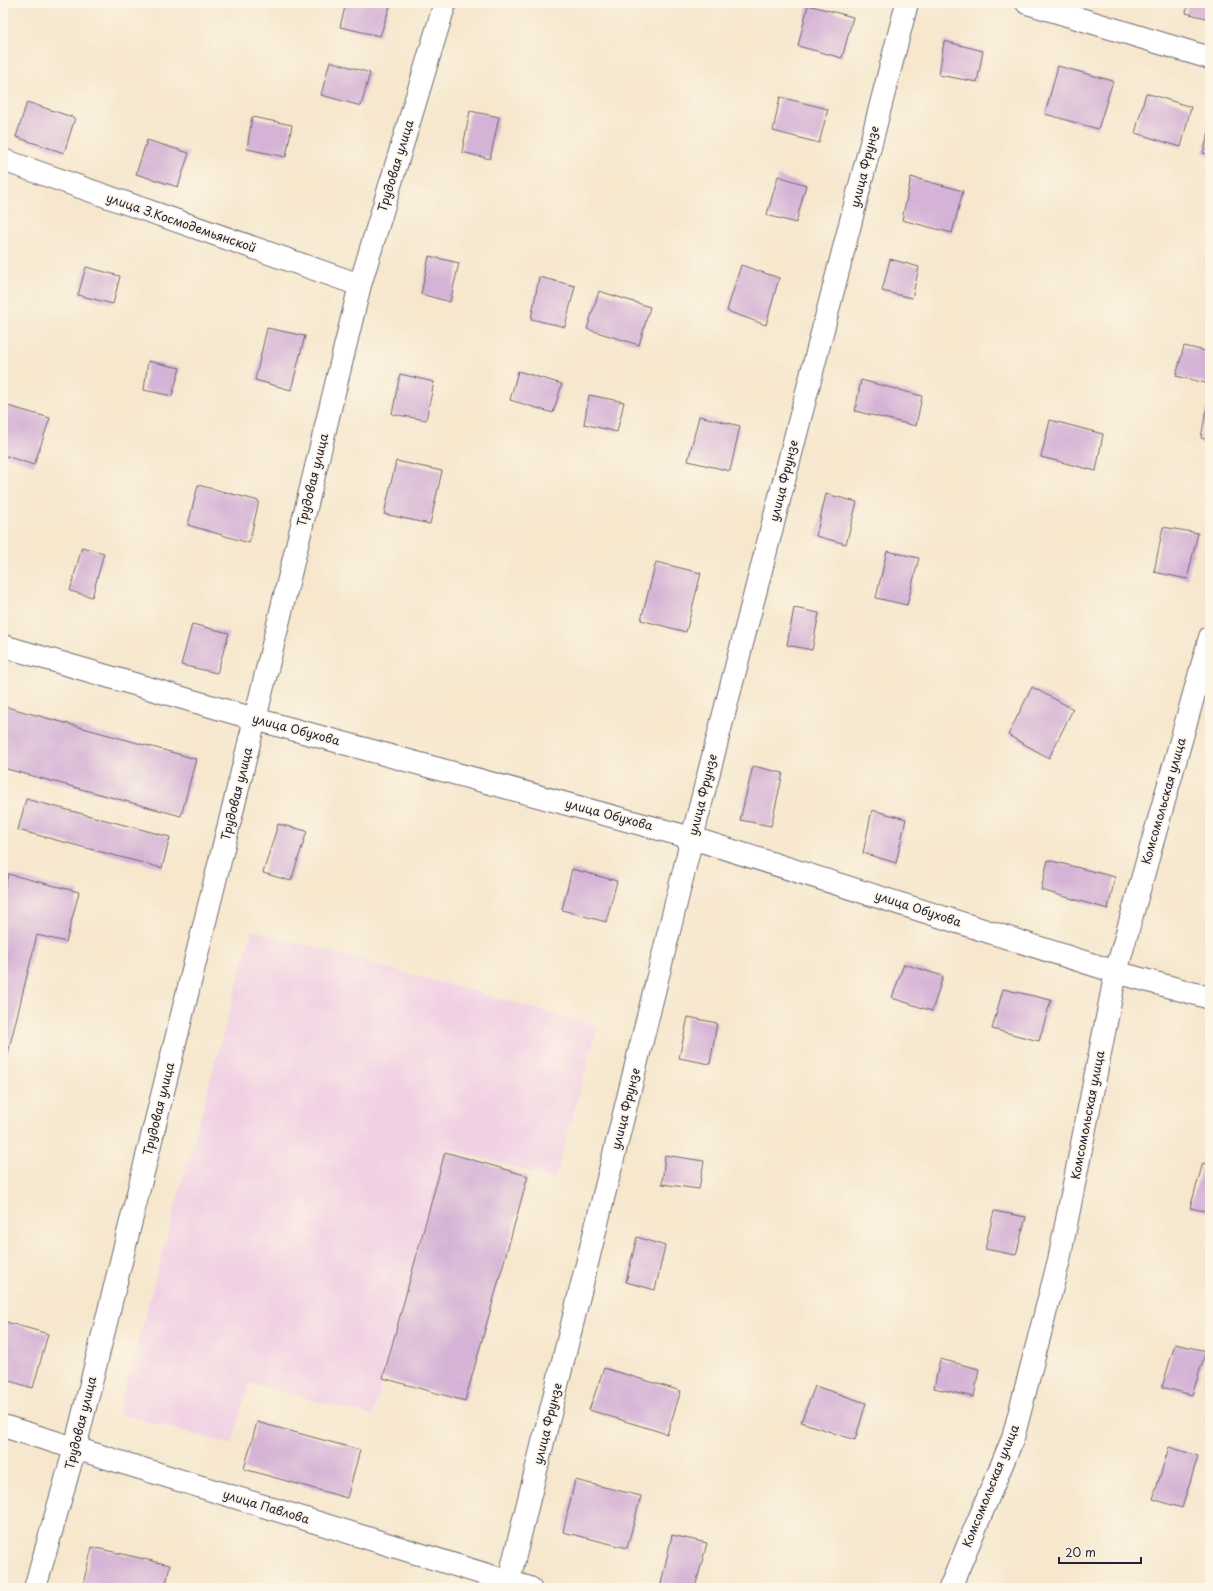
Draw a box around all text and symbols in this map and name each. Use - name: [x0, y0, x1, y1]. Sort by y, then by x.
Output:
- street label: Трудовая улица: [372, 117, 418, 214]
- street label: улица Фрунзе: [845, 124, 883, 209]
- street label: улица З.Космодемьянской: [104, 188, 259, 256]
- street label: Трудовая улица: [292, 431, 332, 528]
- street label: улица Фрунзе: [764, 438, 802, 523]
- street label: улица Обухова: [251, 709, 342, 749]
- street label: Комсомольская улица: [1136, 735, 1190, 866]
- street label: Трудовая улица: [216, 745, 256, 842]
- street label: улица Фрунзе: [683, 752, 721, 837]
- street label: улица Обухова: [564, 794, 655, 834]
- street label: улица Обухова: [873, 886, 964, 931]
- street label: Комсомольская улица: [1066, 1048, 1108, 1181]
- street label: Трудовая улица: [138, 1060, 178, 1157]
- street label: улица Фрунзе: [606, 1066, 644, 1151]
- street label: Трудовая улица: [60, 1374, 100, 1471]
- street label: улица Фрунзе: [528, 1381, 566, 1466]
- street label: Комсомольская улица: [957, 1421, 1023, 1550]
- street label: улица Павлова: [221, 1484, 312, 1528]
- scale bar: [1059, 1539, 1141, 1565]
- text: 20 m: [1065, 1543, 1096, 1561]

